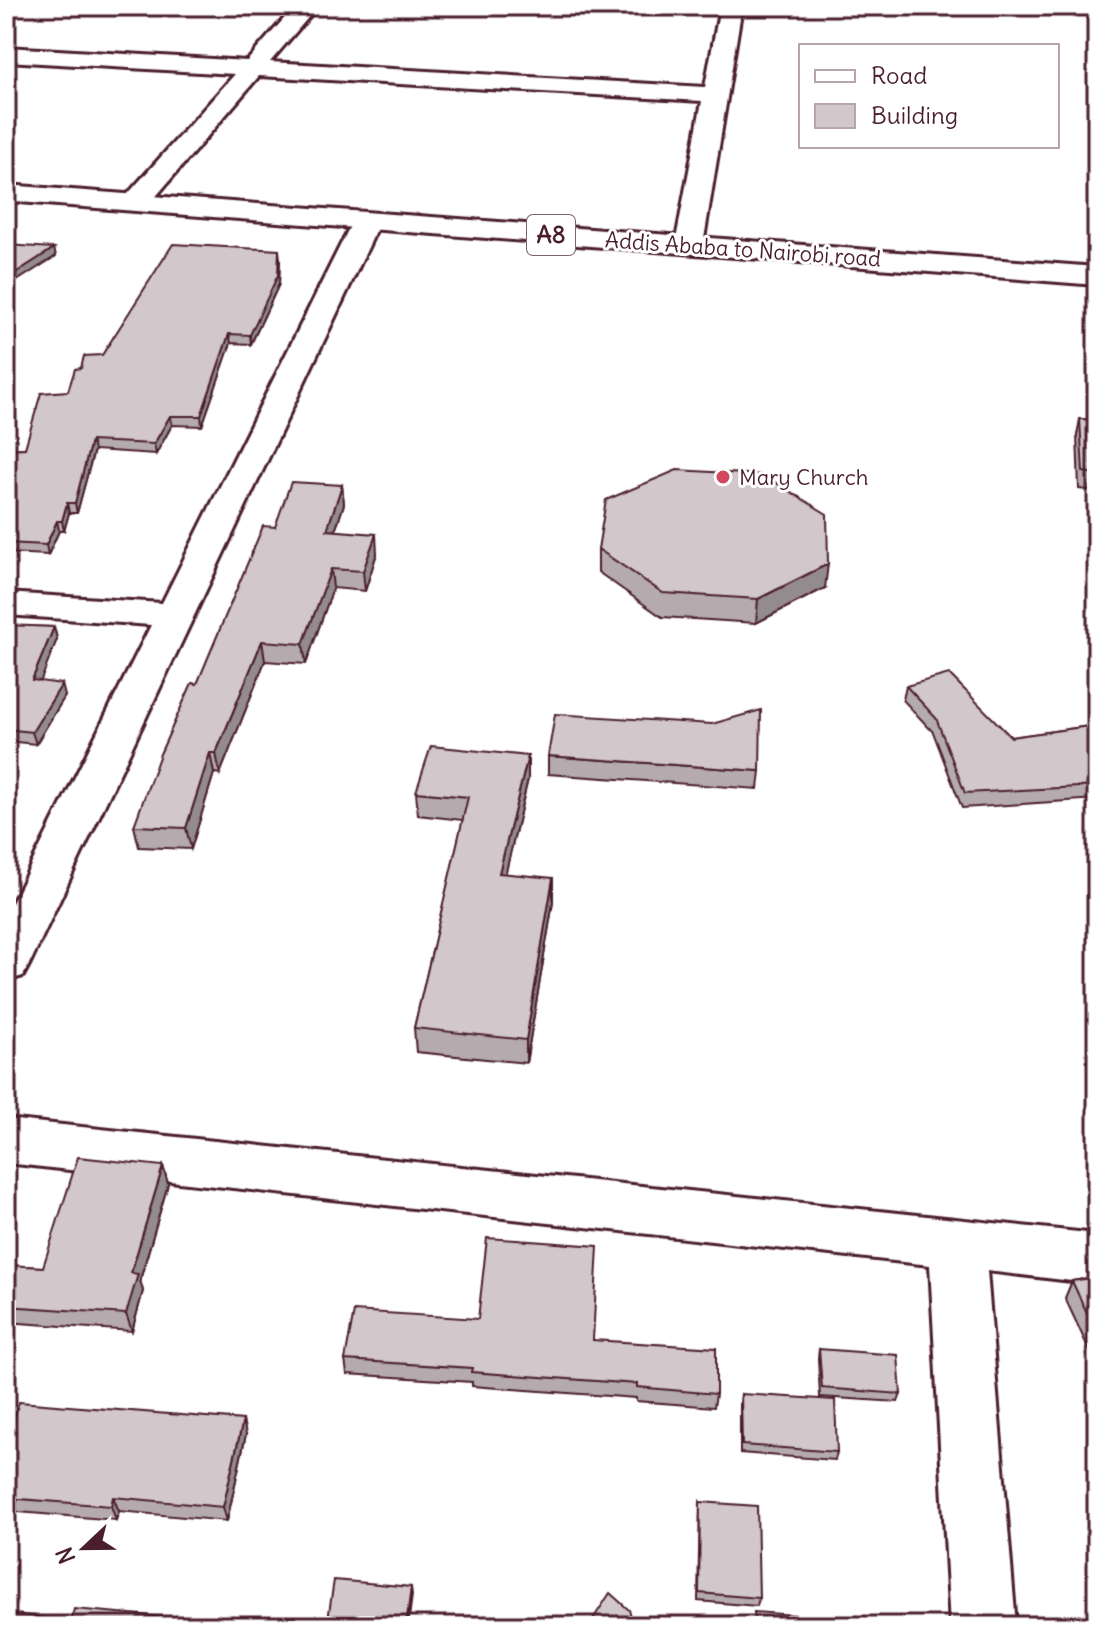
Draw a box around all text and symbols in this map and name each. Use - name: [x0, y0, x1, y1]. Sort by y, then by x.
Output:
- legend: [799, 44, 1059, 148]
- text: Road: [871, 60, 927, 90]
- text: Building: [871, 100, 958, 130]
- road number: A8: [527, 215, 575, 255]
- street label: Addis Ababa to Nairobi road: [604, 225, 882, 273]
- place label: Mary Church: [739, 463, 869, 491]
- marker: Mary Church: [714, 468, 732, 486]
- north arrow: [44, 1508, 124, 1588]
- text: N: [50, 1543, 81, 1568]

